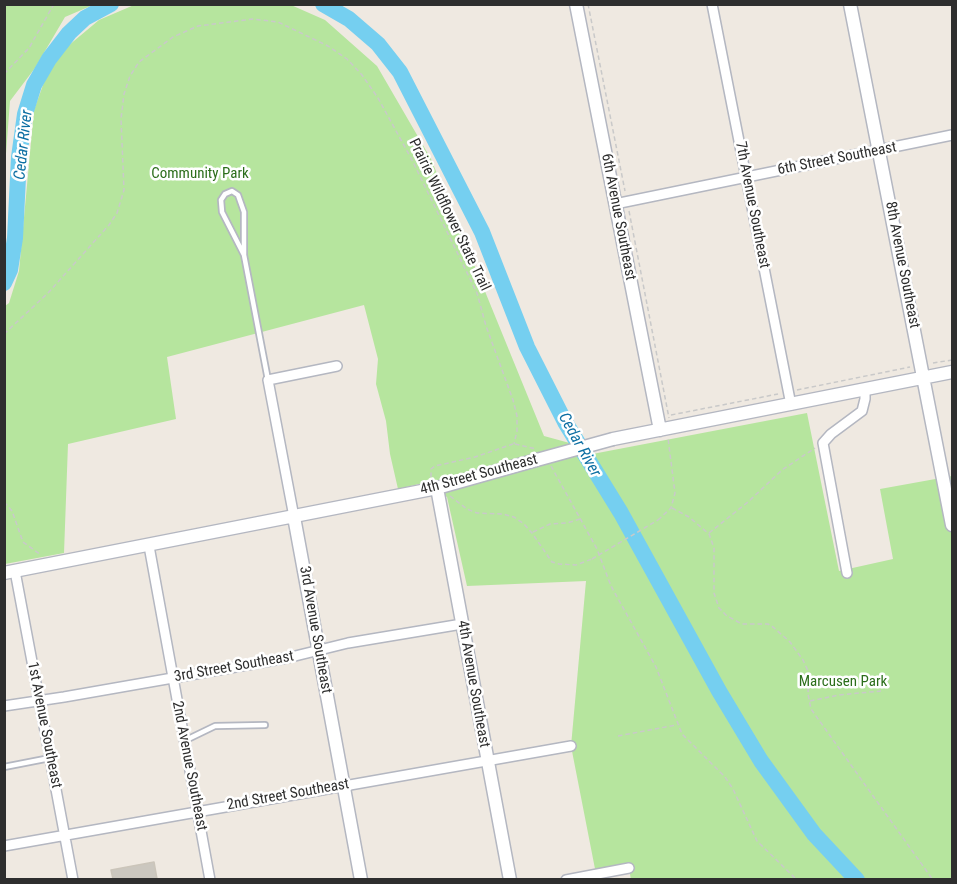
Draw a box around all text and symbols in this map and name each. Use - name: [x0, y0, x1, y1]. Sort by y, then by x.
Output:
- water label: Cedar River: [11, 109, 37, 181]
- street label: Prairie Wildflower State Trail: [404, 136, 494, 294]
- street label: 6th Street Southeast: [776, 139, 898, 179]
- street label: 7th Avenue Southeast: [731, 140, 773, 270]
- street label: 6th Avenue Southeast: [597, 152, 639, 282]
- park label: Community Park: [151, 165, 249, 183]
- street label: 8th Avenue Southeast: [881, 200, 923, 330]
- water label: Cedar River: [554, 410, 604, 480]
- street label: 4th Street Southeast: [418, 451, 540, 499]
- street label: 3rd Avenue Southeast: [295, 565, 335, 695]
- street label: 4th Avenue Southeast: [453, 619, 493, 749]
- street label: 3rd Street Southeast: [173, 648, 295, 686]
- street label: 1st Avenue Southeast: [23, 660, 65, 790]
- park label: Marcusen Park: [799, 673, 887, 691]
- street label: 2nd Avenue Southeast: [168, 700, 210, 832]
- street label: 2nd Street Southeast: [225, 775, 351, 815]

